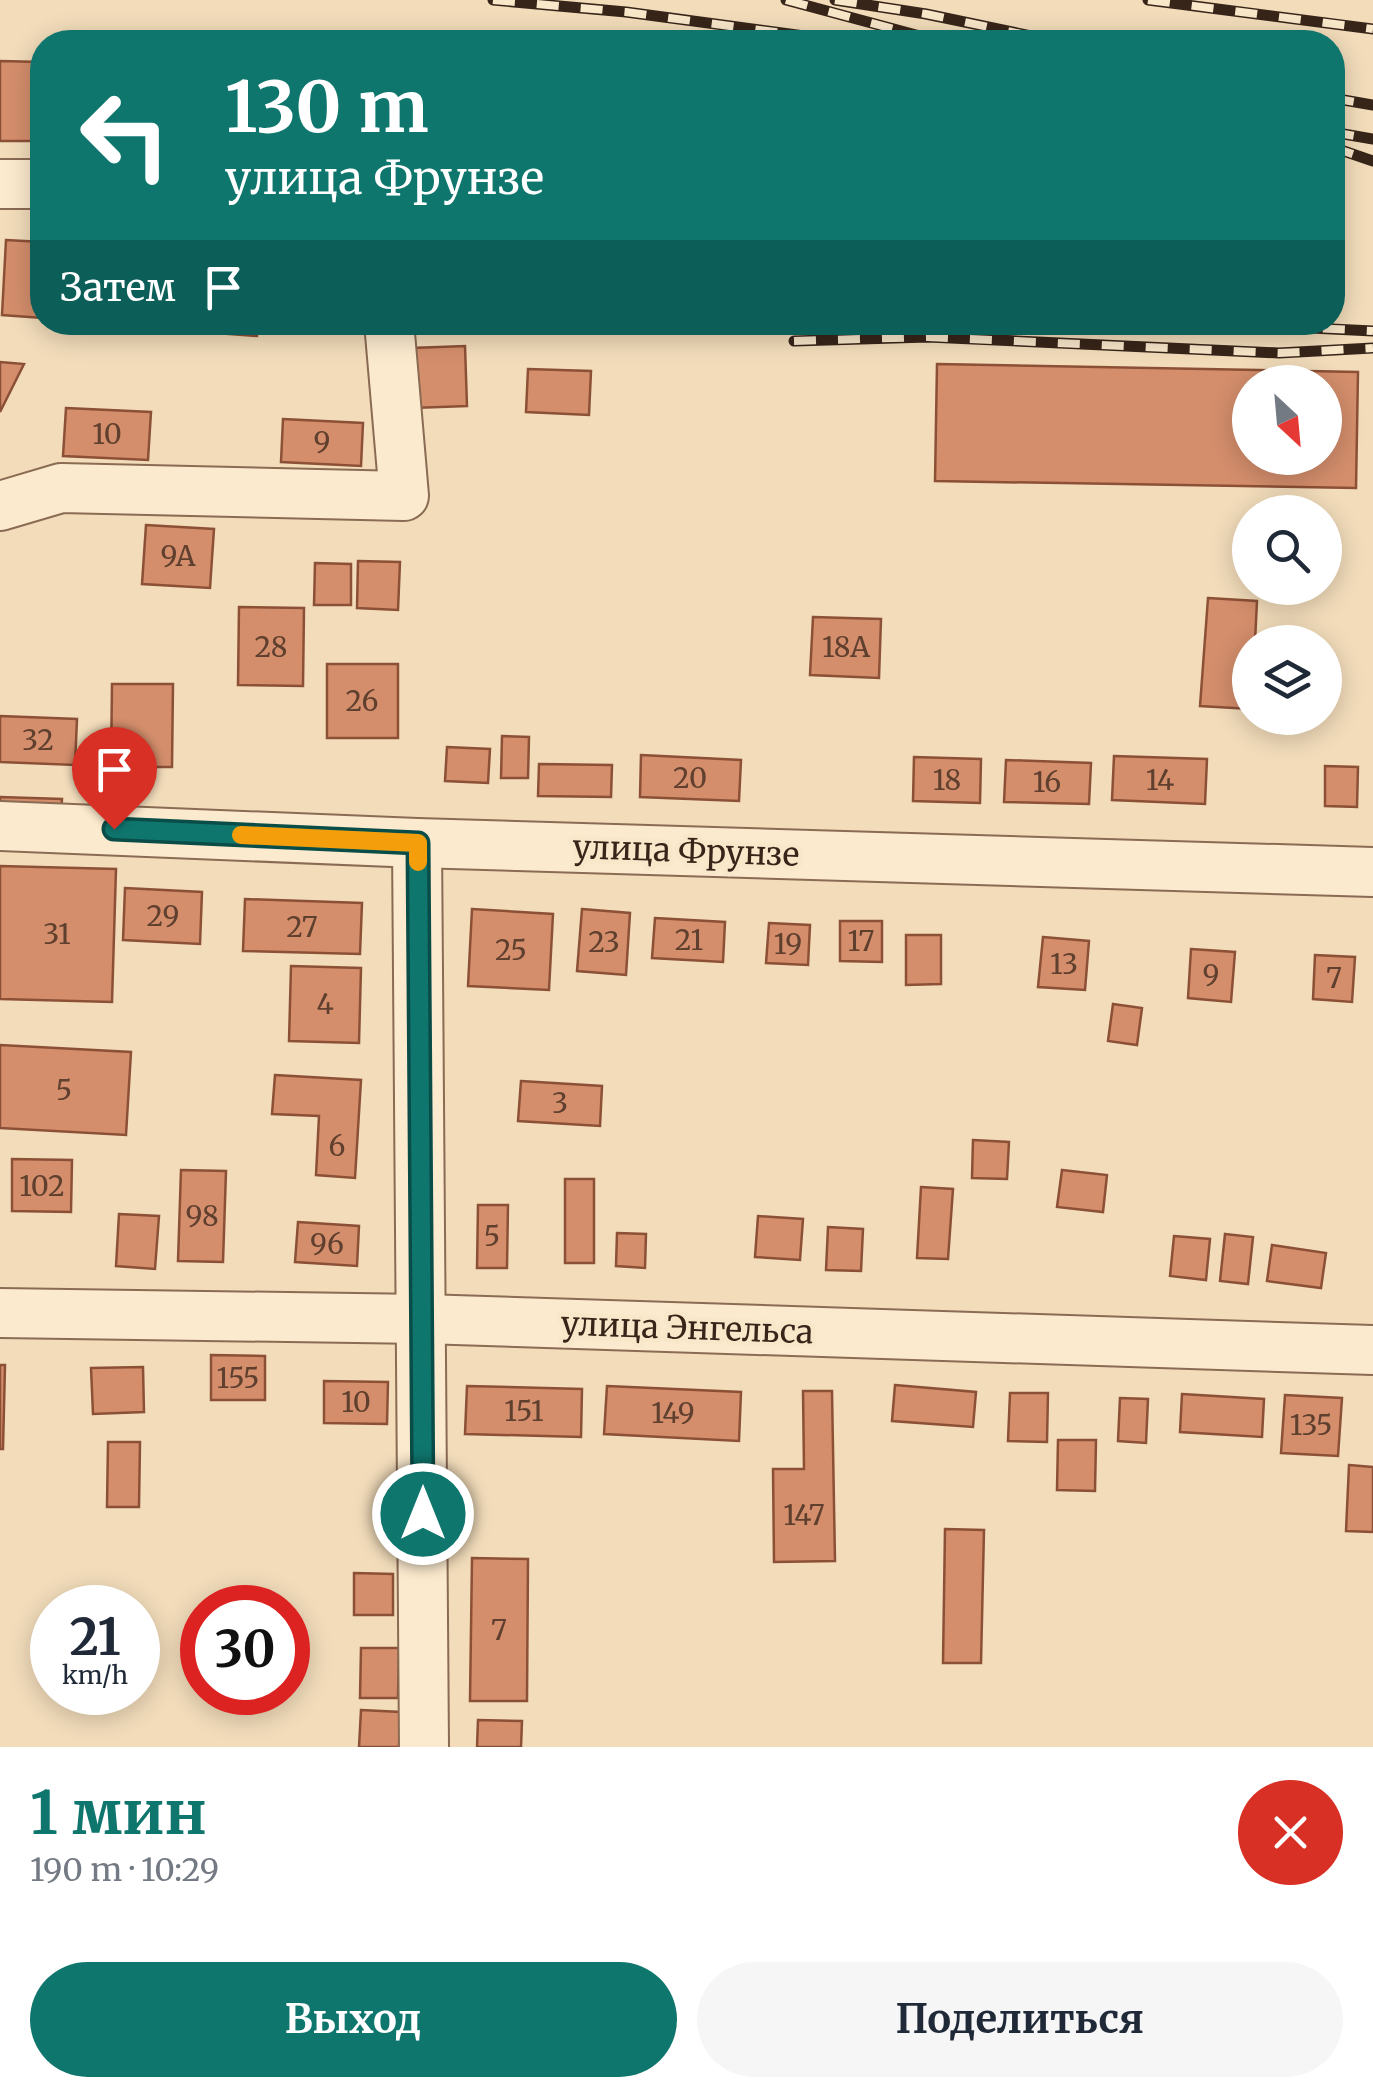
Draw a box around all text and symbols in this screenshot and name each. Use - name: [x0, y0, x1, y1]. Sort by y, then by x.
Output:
- text: 130 m: [225, 63, 429, 151]
- icon: left: [60, 70, 190, 200]
- text: улица Фрунзе: [225, 150, 544, 206]
- icon: arrive: [196, 260, 251, 315]
- text: Затем: [60, 264, 176, 311]
- north arrow: [1232, 365, 1342, 475]
- map controls: [1232, 365, 1342, 735]
- house number: 10: [92, 416, 122, 452]
- house number: 9: [314, 424, 330, 460]
- button: search: [1232, 495, 1342, 605]
- house number: 9А: [160, 538, 196, 574]
- button: layers: [1232, 625, 1342, 735]
- house number: 28: [255, 629, 287, 665]
- house number: 18А: [822, 629, 870, 665]
- house number: 26: [346, 683, 378, 719]
- house number: 32: [22, 722, 54, 758]
- pin: [72, 727, 157, 830]
- icon: arrive: [87, 742, 142, 797]
- house number: 20: [673, 760, 707, 796]
- house number: 18: [933, 762, 961, 798]
- house number: 14: [1146, 762, 1174, 798]
- house number: 16: [1033, 764, 1061, 800]
- street label: улица Фрунзе: [572, 827, 800, 875]
- house number: 29: [147, 898, 179, 934]
- house number: 27: [286, 909, 318, 945]
- house number: 31: [43, 916, 71, 952]
- house number: 21: [675, 922, 703, 958]
- house number: 17: [847, 923, 875, 959]
- house number: 23: [588, 924, 620, 960]
- house number: 19: [774, 926, 802, 962]
- house number: 25: [495, 932, 527, 968]
- house number: 13: [1050, 946, 1078, 982]
- house number: 9: [1203, 957, 1219, 993]
- house number: 7: [1326, 960, 1342, 996]
- house number: 4: [316, 986, 334, 1022]
- house number: 5: [56, 1072, 72, 1108]
- house number: 3: [552, 1085, 568, 1121]
- house number: 6: [329, 1128, 345, 1164]
- house number: 102: [19, 1168, 65, 1204]
- house number: 98: [185, 1198, 219, 1234]
- house number: 5: [484, 1218, 500, 1254]
- house number: 96: [310, 1226, 344, 1262]
- street label: улица Энгельса: [560, 1304, 814, 1352]
- house number: 155: [217, 1360, 259, 1396]
- house number: 10: [341, 1384, 371, 1420]
- house number: 151: [504, 1393, 544, 1429]
- house number: 149: [651, 1395, 695, 1431]
- house number: 135: [1290, 1407, 1332, 1443]
- position arrow: [371, 1462, 475, 1566]
- house number: 147: [783, 1497, 825, 1533]
- speed limit sign: 30: [180, 1585, 310, 1715]
- text: 21: [69, 1606, 121, 1669]
- house number: 7: [491, 1612, 507, 1648]
- text: km/h: [62, 1659, 128, 1691]
- text: 1 мин: [30, 1775, 207, 1850]
- button: close: [1238, 1780, 1343, 1885]
- text: 190 m · 10:29: [30, 1850, 219, 1890]
- button: Выход: [30, 1962, 677, 2077]
- button: Поделиться: [697, 1962, 1343, 2077]

